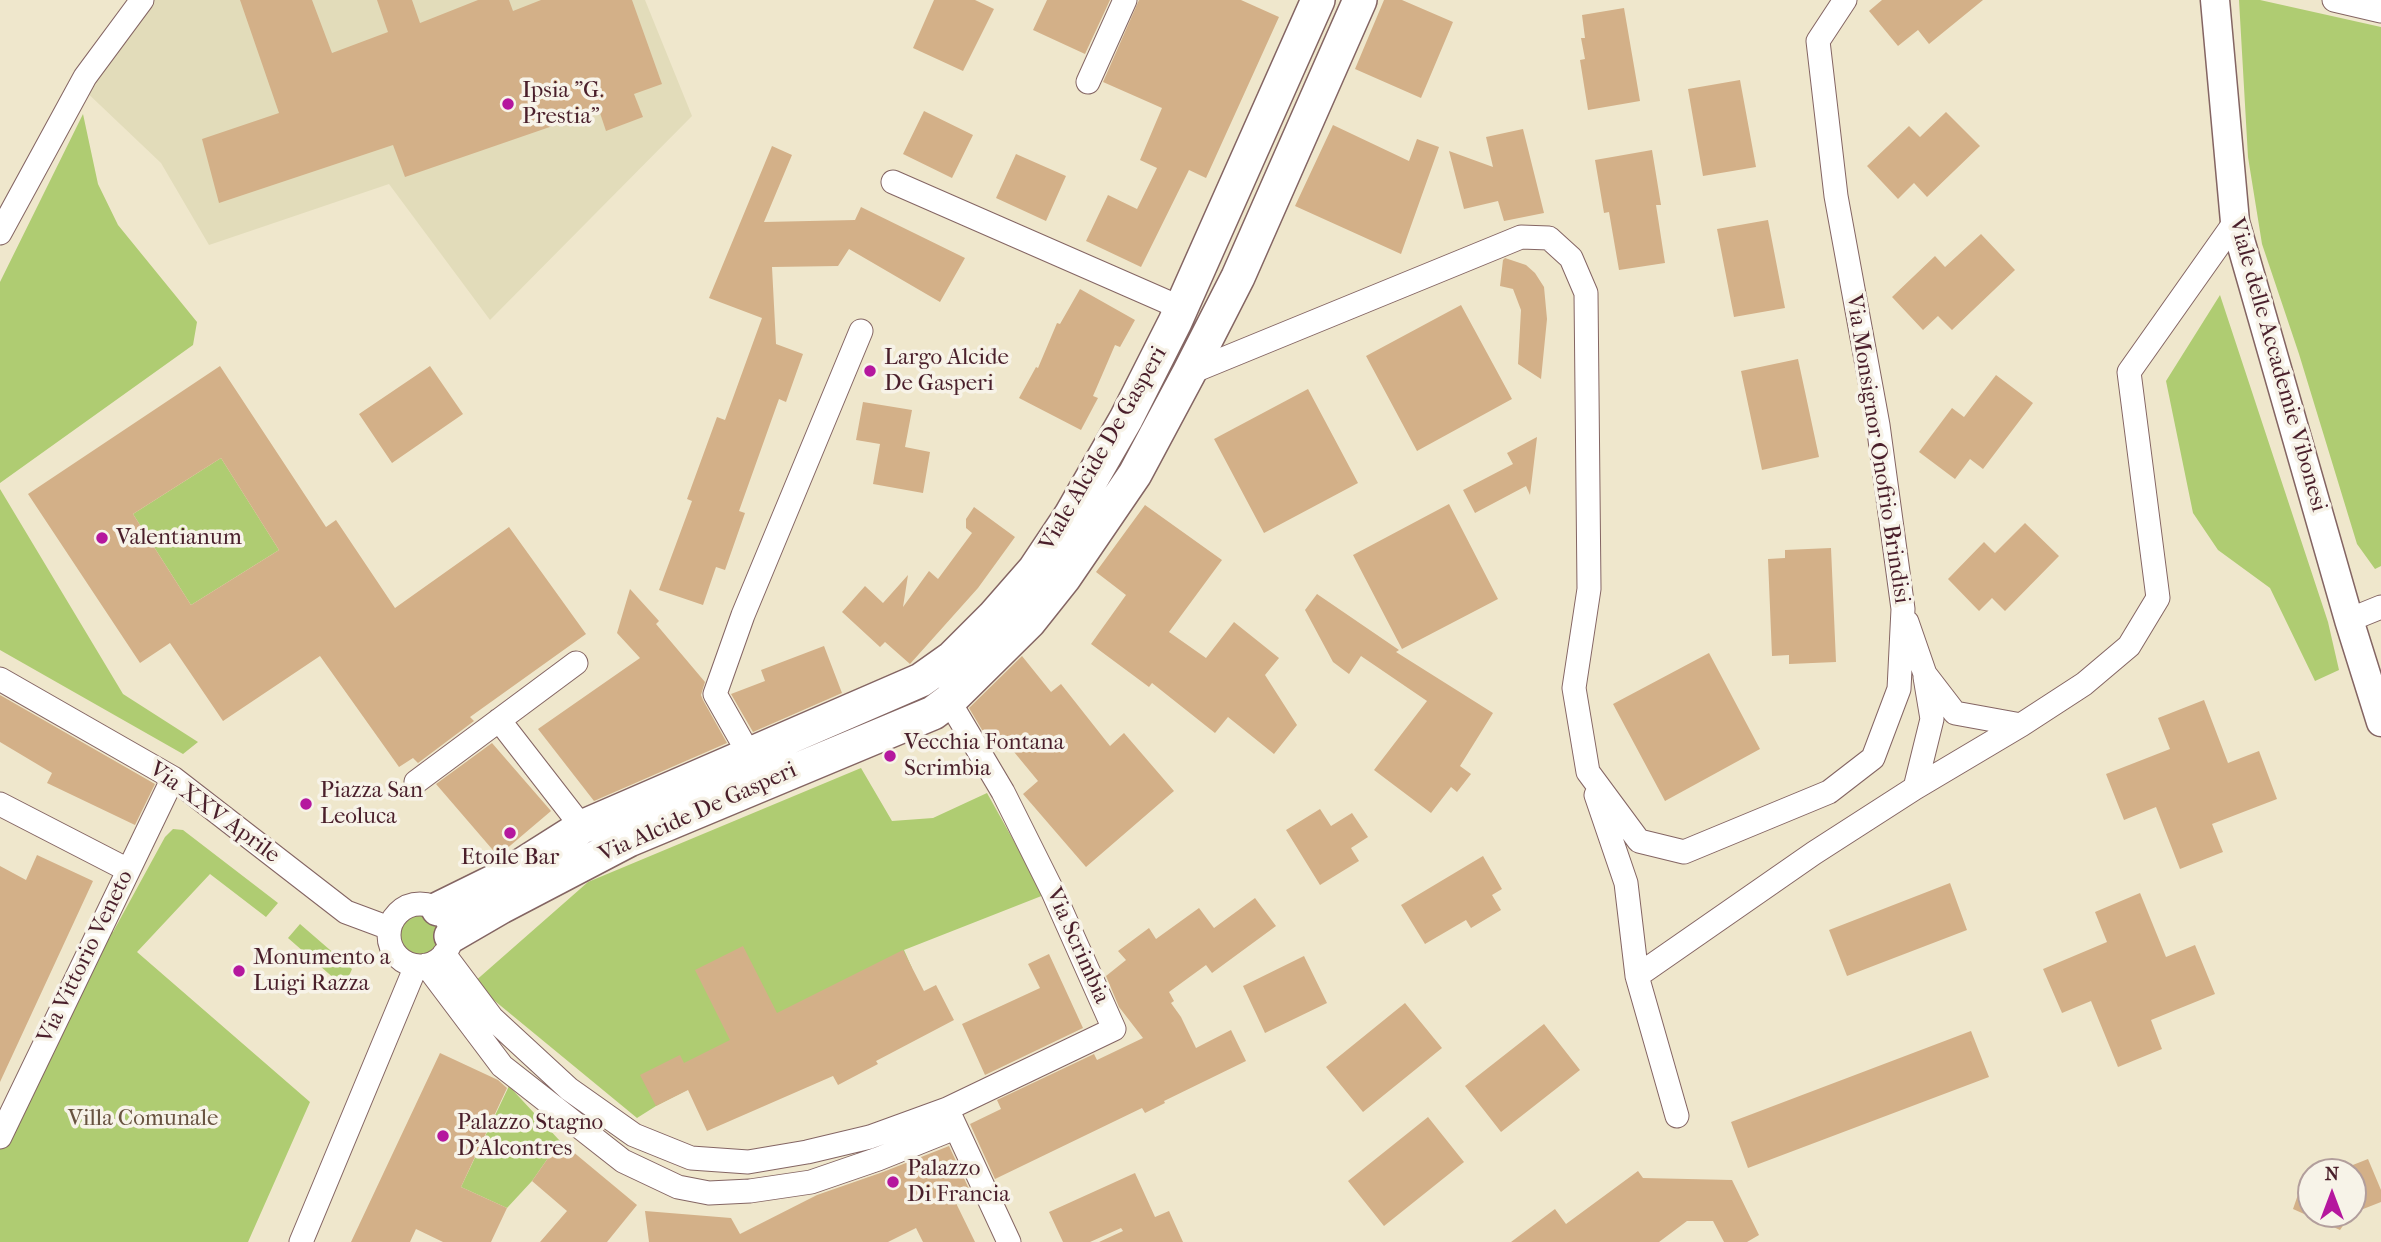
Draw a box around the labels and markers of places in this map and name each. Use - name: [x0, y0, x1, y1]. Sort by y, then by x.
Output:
- place label: Ipsia "G. Prestia": [522, 77, 604, 131]
- marker: Ipsia "G. Prestia": [500, 96, 516, 112]
- place label: Largo Alcide De Gasperi: [884, 344, 1009, 398]
- marker: Largo Alcide De Gasperi: [862, 363, 878, 379]
- place label: Valentianum: [116, 524, 242, 552]
- marker: Valentianum: [94, 530, 110, 546]
- place label: Vecchia Fontana Scrimbia: [904, 729, 1064, 783]
- marker: Vecchia Fontana Scrimbia: [882, 748, 898, 764]
- place label: Piazza San Leoluca: [320, 777, 423, 831]
- marker: Piazza San Leoluca: [298, 796, 314, 812]
- marker: Etoile Bar: [502, 825, 518, 841]
- place label: Etoile Bar: [461, 844, 559, 872]
- place label: Monumento a Luigi Razza: [253, 944, 390, 998]
- marker: Monumento a Luigi Razza: [231, 963, 247, 979]
- place label: Palazzo Stagno D'Alcontres: [457, 1109, 603, 1163]
- marker: Palazzo Stagno D'Alcontres: [435, 1128, 451, 1144]
- place label: Palazzo Di Francia: [907, 1155, 1010, 1209]
- marker: Palazzo Di Francia: [885, 1174, 901, 1190]

